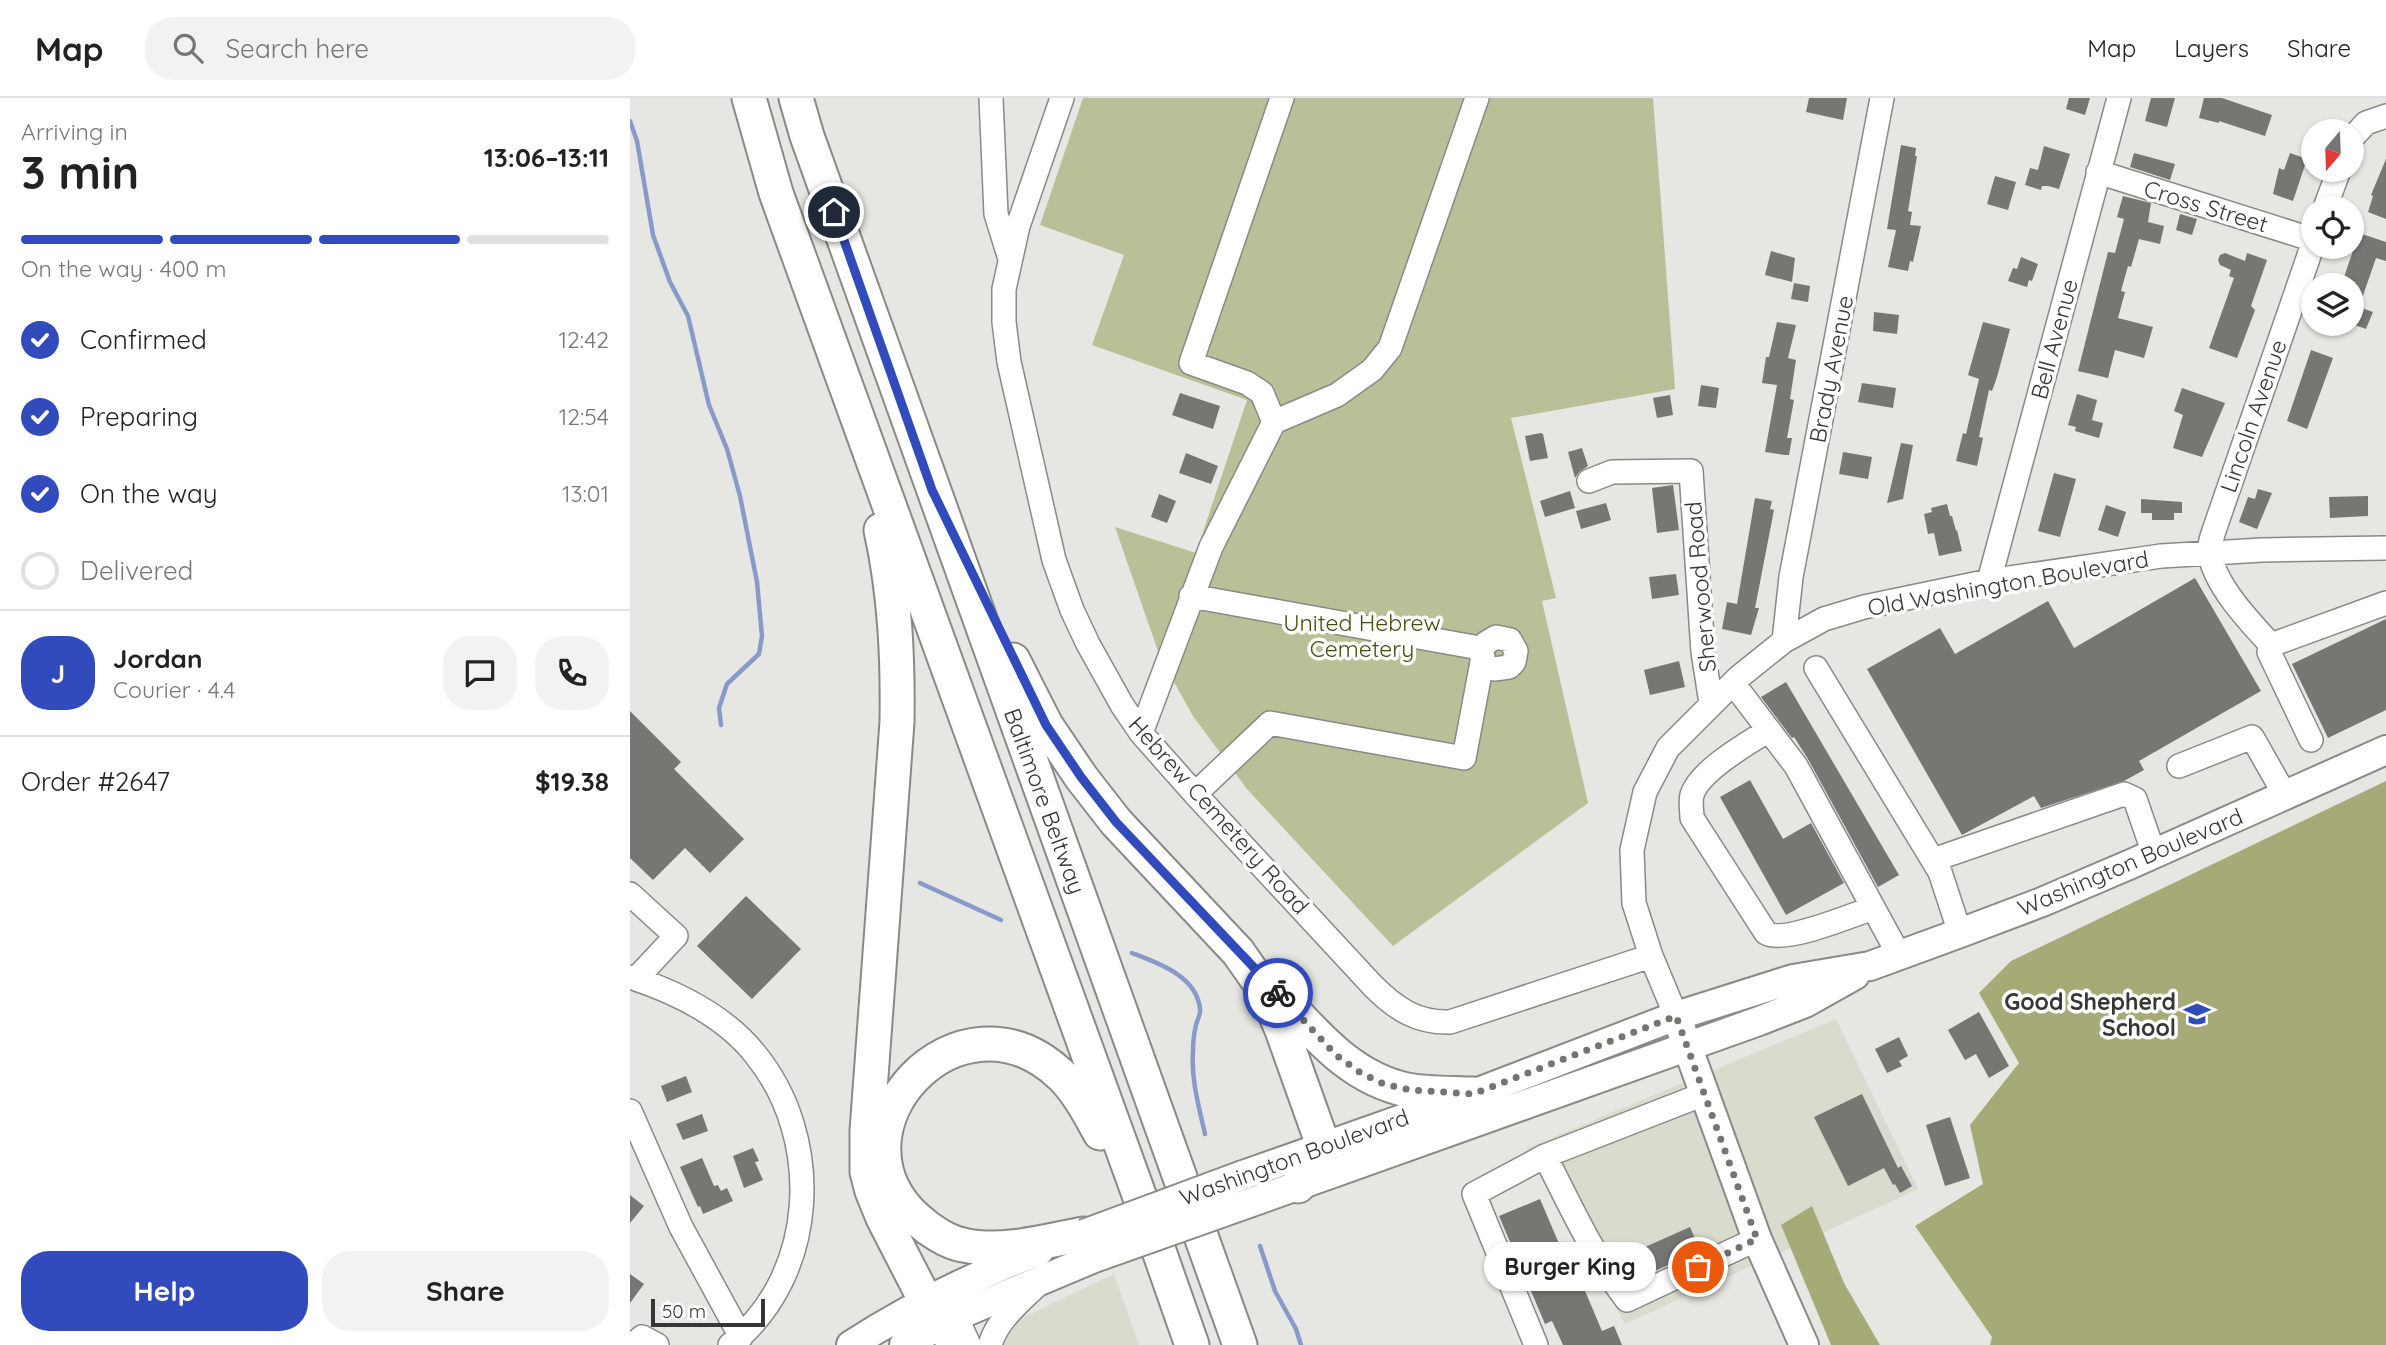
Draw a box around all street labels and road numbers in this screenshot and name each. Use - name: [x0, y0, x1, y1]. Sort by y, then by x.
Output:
- street label: Cross Street: [2141, 173, 2272, 239]
- street label: Bell Avenue: [2024, 276, 2084, 402]
- street label: Brady Avenue: [1803, 293, 1859, 445]
- street label: Lincoln Avenue: [2213, 336, 2293, 496]
- street label: Sherwood Road: [1678, 500, 1722, 674]
- street label: Old Washington Boulevard: [1865, 544, 2151, 622]
- street label: Baltimore Beltway: [998, 704, 1092, 898]
- street label: Hebrew Cemetery Road: [1122, 710, 1316, 920]
- street label: Washington Boulevard: [2013, 801, 2247, 923]
- street label: Washington Boulevard: [1175, 1102, 1413, 1212]

